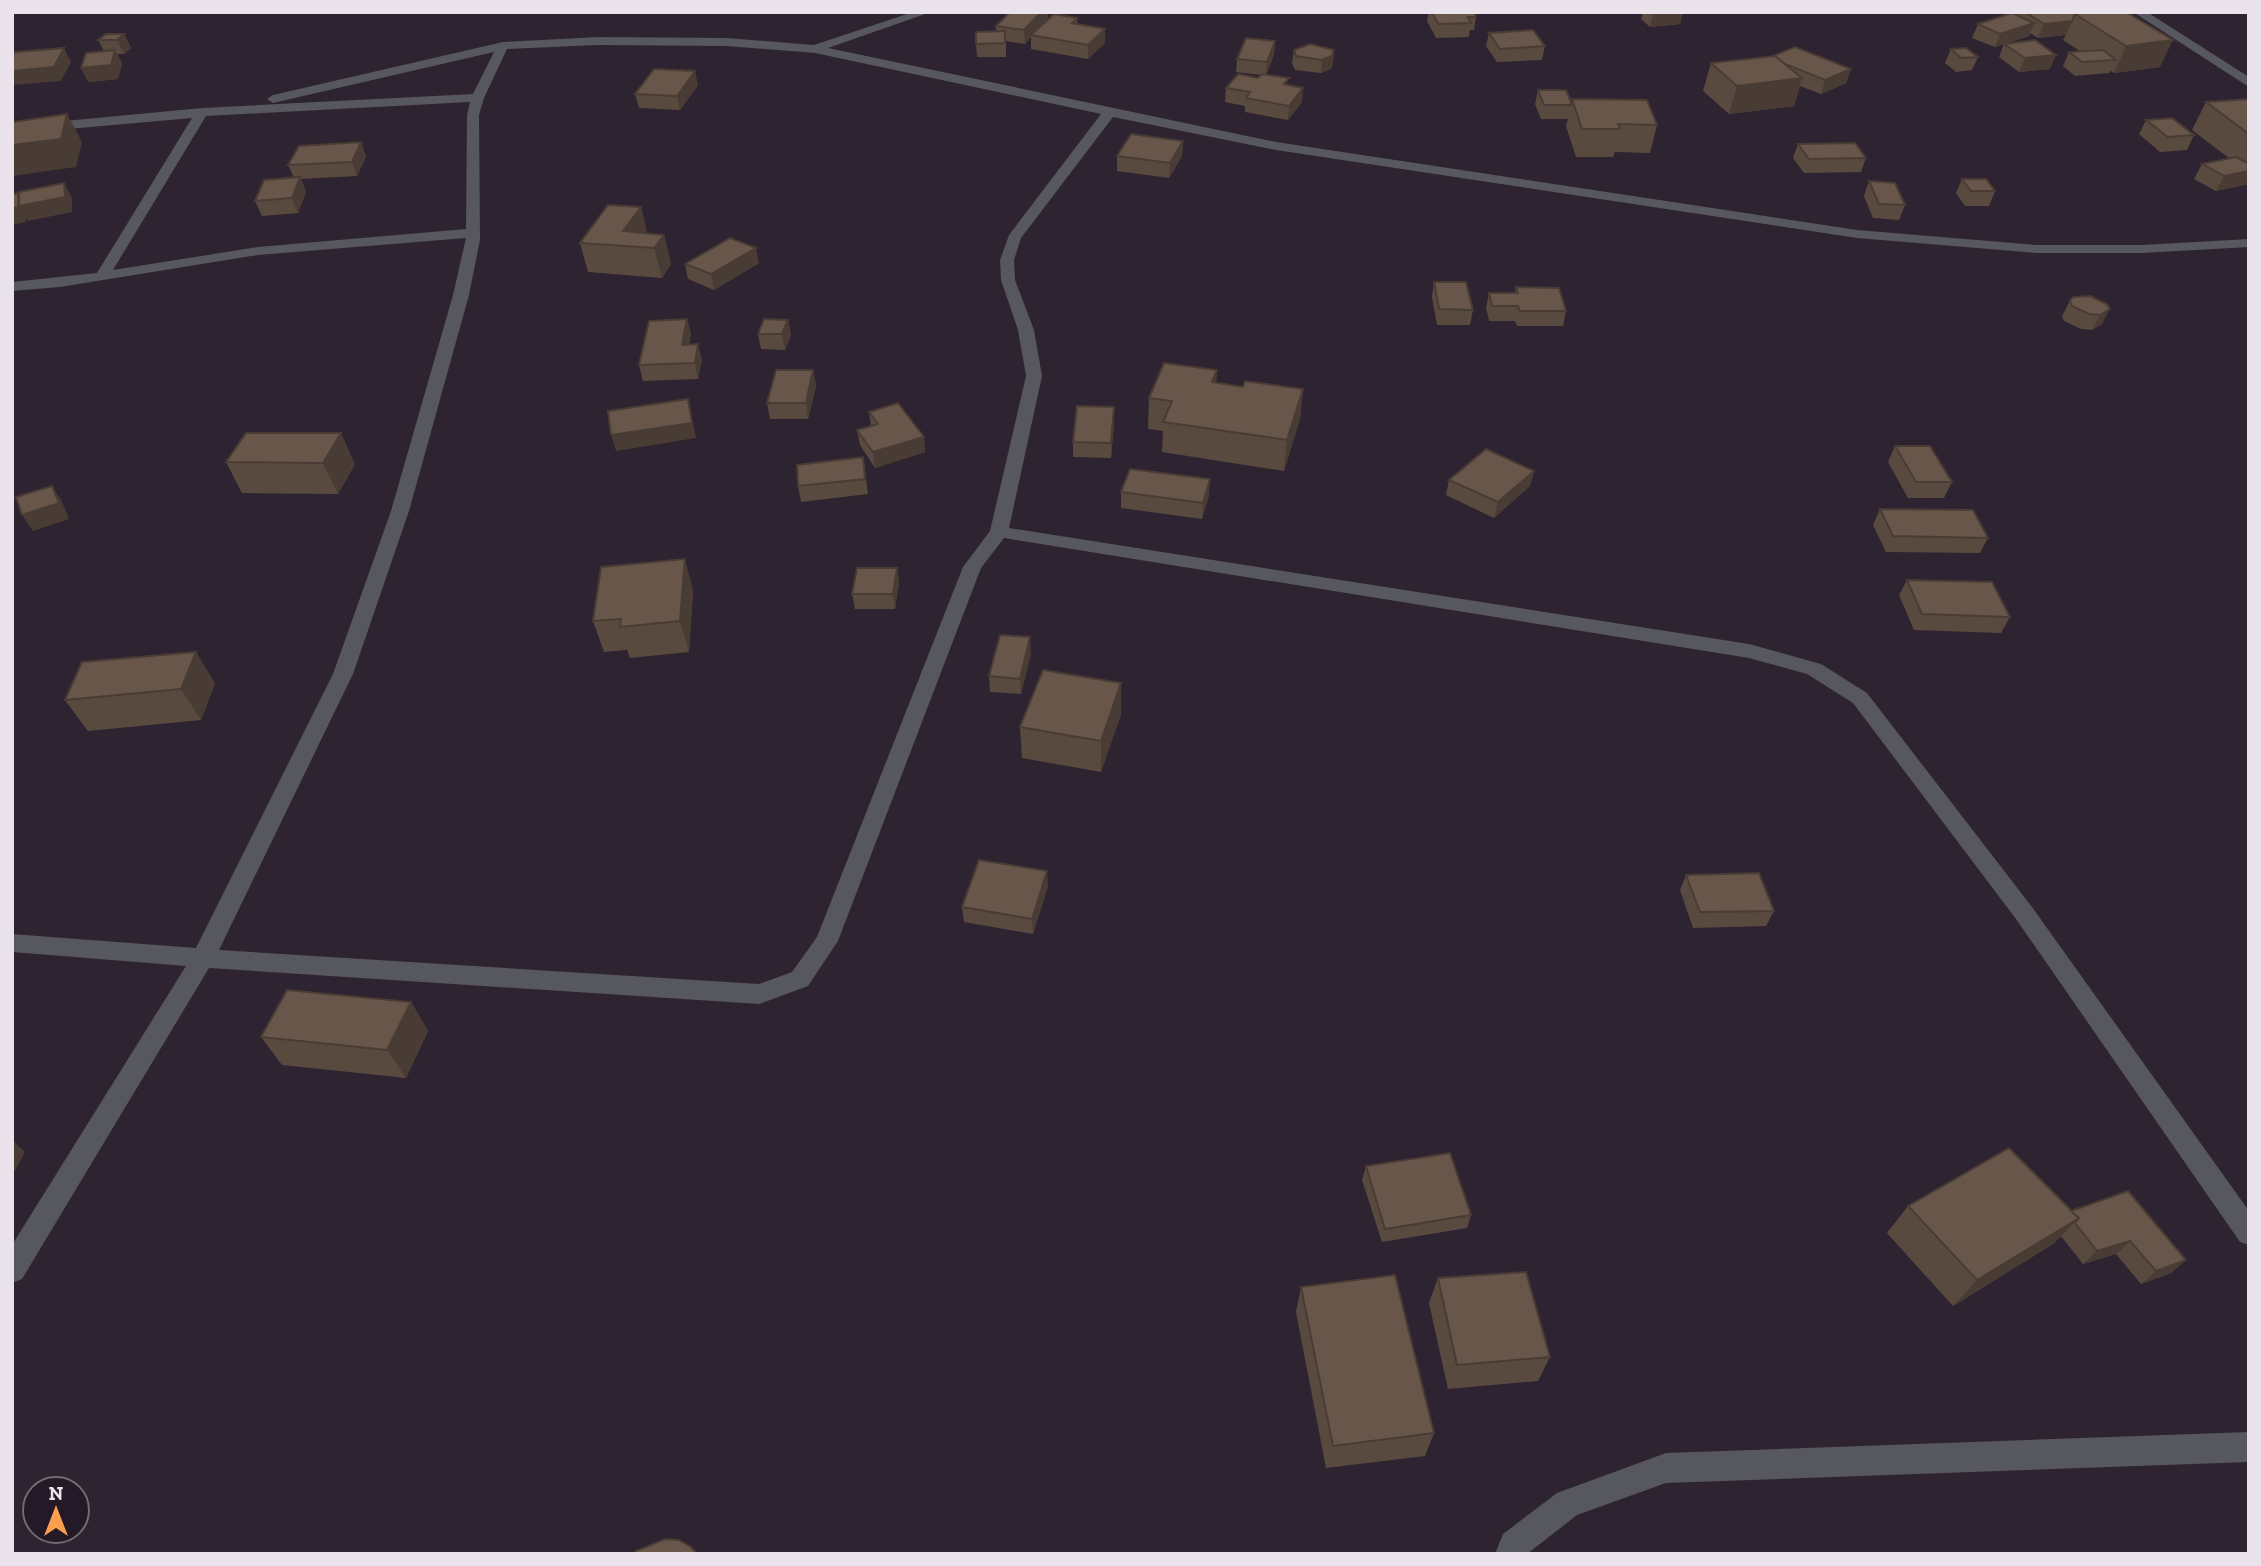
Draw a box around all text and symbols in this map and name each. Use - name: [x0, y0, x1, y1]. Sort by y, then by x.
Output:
- north arrow: [21, 1475, 91, 1545]
- text: N: [49, 1482, 63, 1505]

